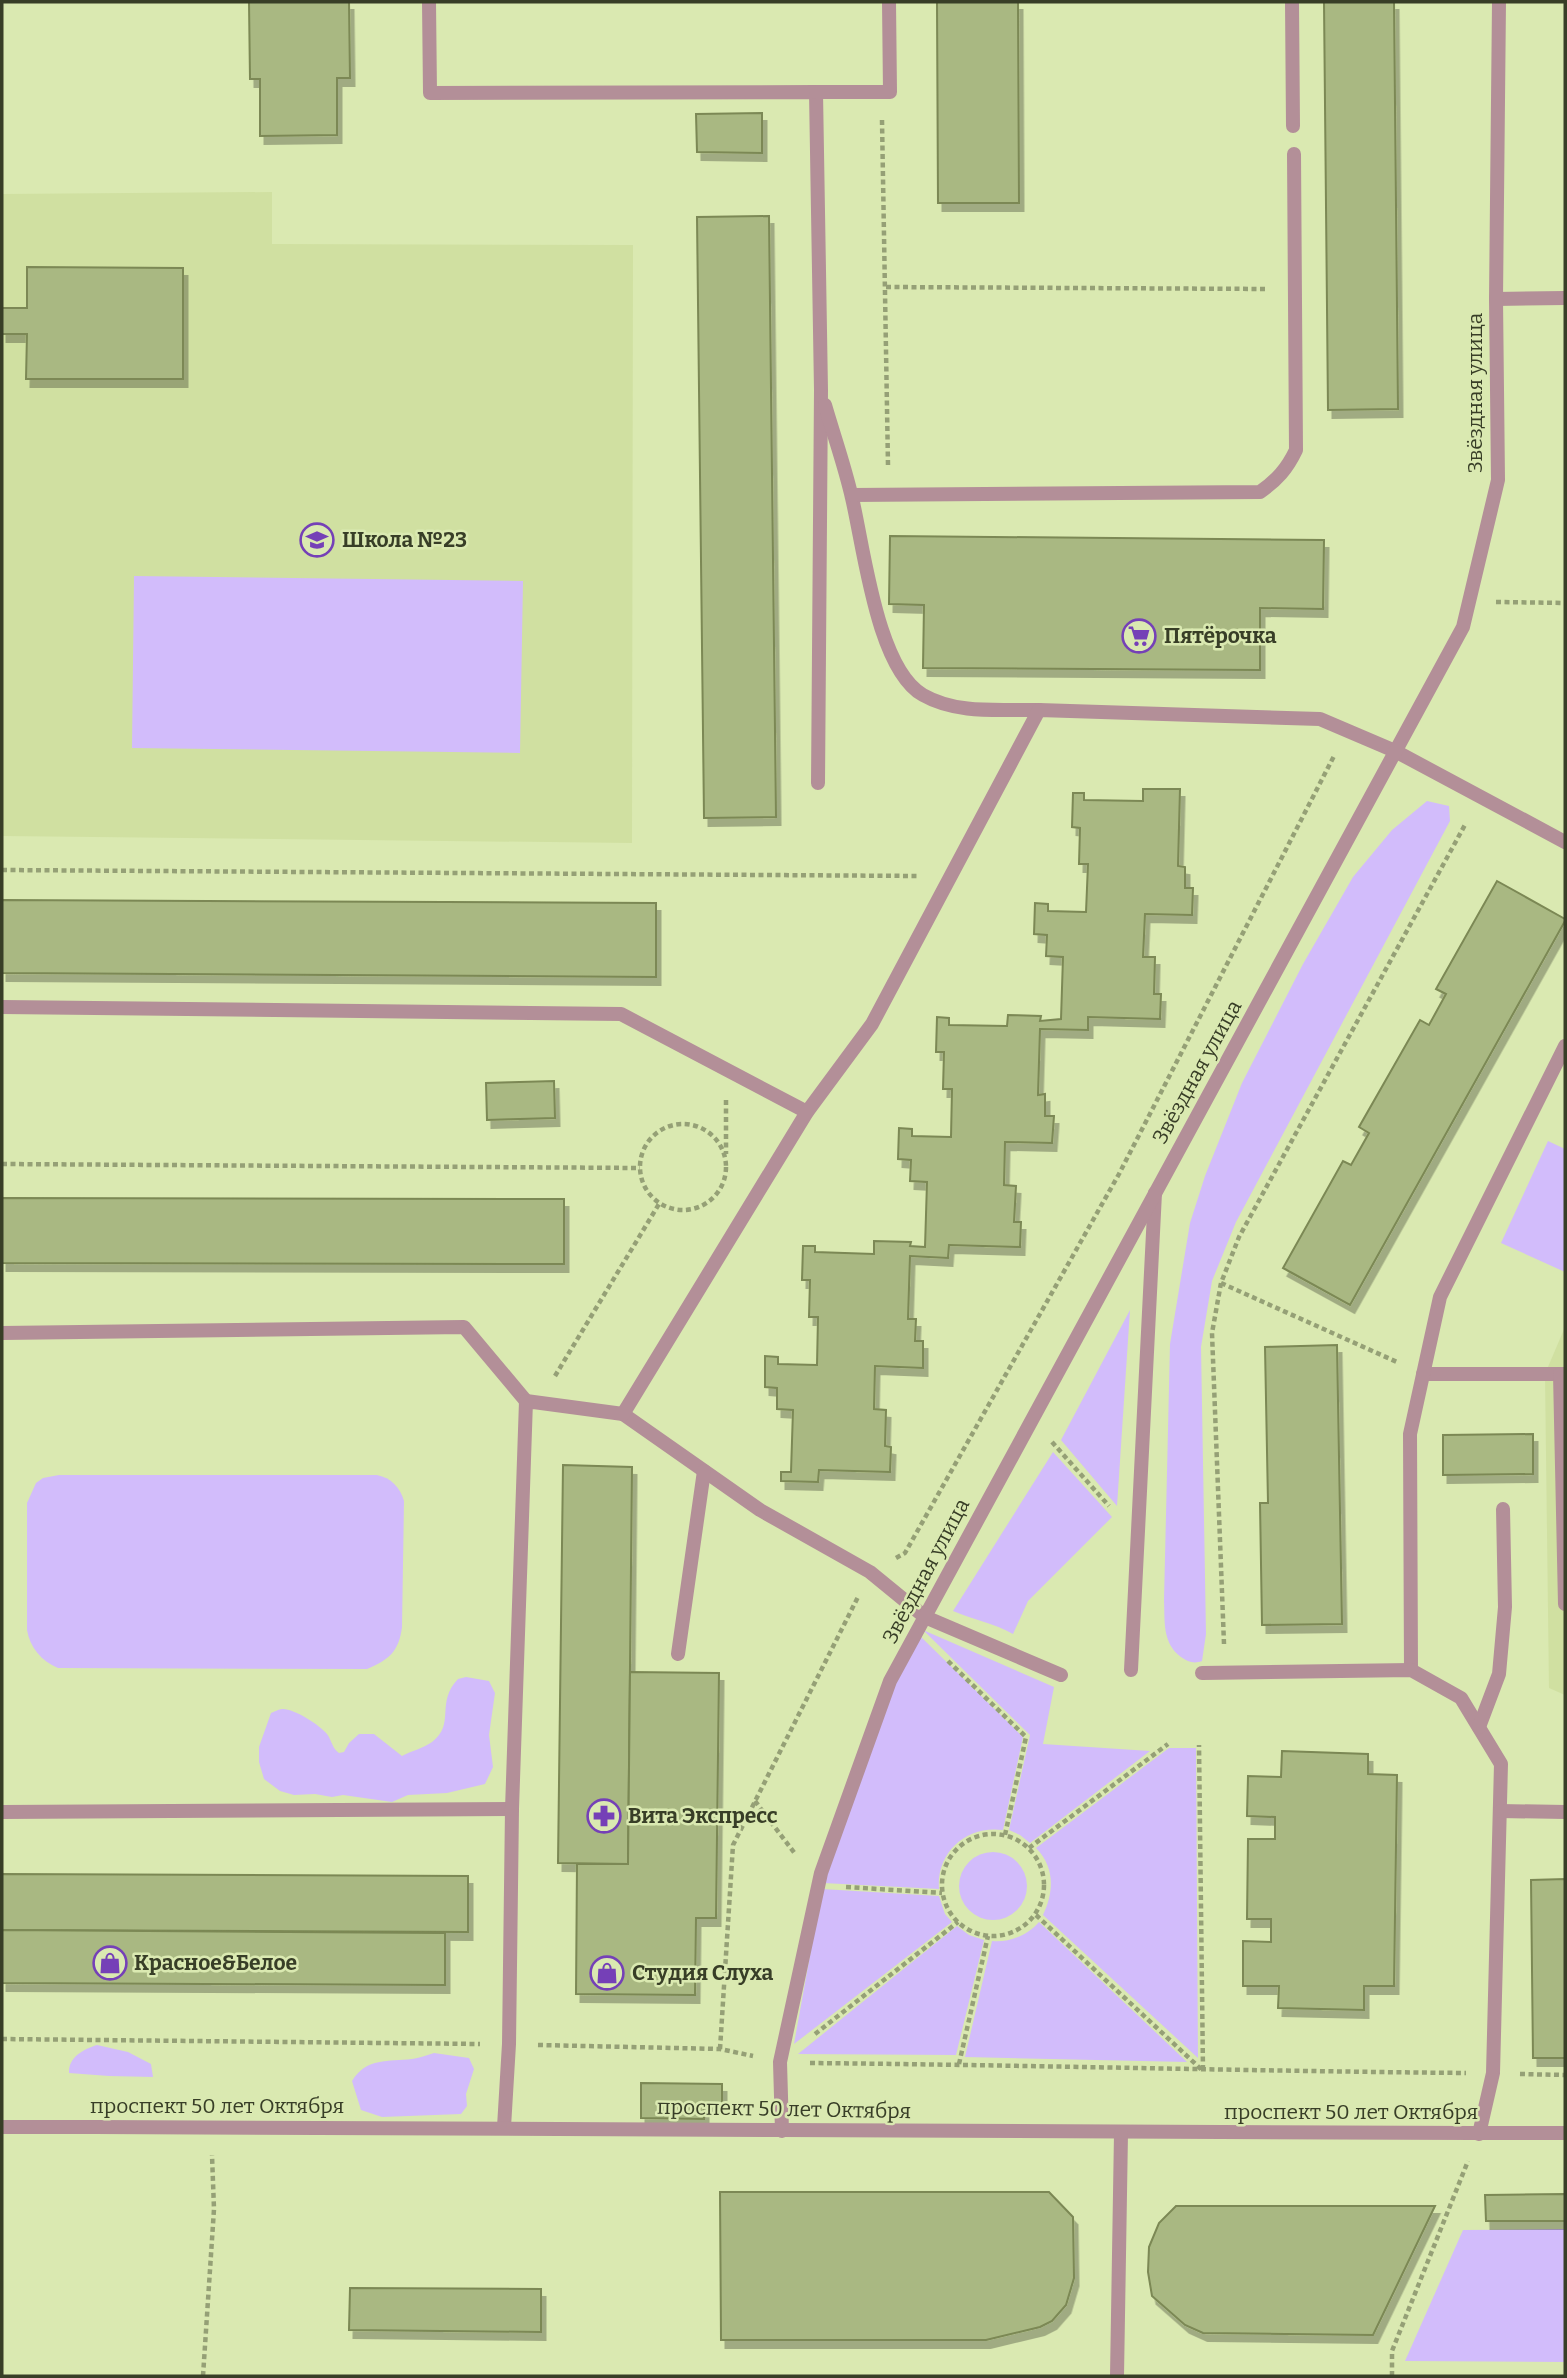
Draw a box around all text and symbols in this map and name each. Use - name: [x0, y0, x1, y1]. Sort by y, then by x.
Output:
- street label: Звёздная улица: [1462, 312, 1488, 473]
- school or university icon: Школа №23: [298, 521, 336, 559]
- place label: Школа №23: [342, 527, 467, 553]
- supermarket icon: Пятёрочка: [1120, 617, 1158, 655]
- place label: Пятёрочка: [1164, 623, 1277, 649]
- street label: Звёздная улица: [1147, 995, 1248, 1148]
- street label: Звёздная улица: [877, 1494, 975, 1648]
- pharmacy icon: Вита Экспресс: [585, 1797, 623, 1835]
- place label: Вита Экспресс: [628, 1803, 778, 1829]
- shop icon: Красное&Белое: [91, 1944, 129, 1982]
- place label: Красное&Белое: [134, 1950, 297, 1976]
- shop icon: Студия Слуха: [588, 1954, 626, 1992]
- place label: Студия Слуха: [632, 1960, 773, 1986]
- street label: проспект 50 лет Октября: [90, 2093, 344, 2119]
- street label: проспект 50 лет Октября: [657, 2094, 911, 2124]
- street label: проспект 50 лет Октября: [1224, 2099, 1478, 2125]

